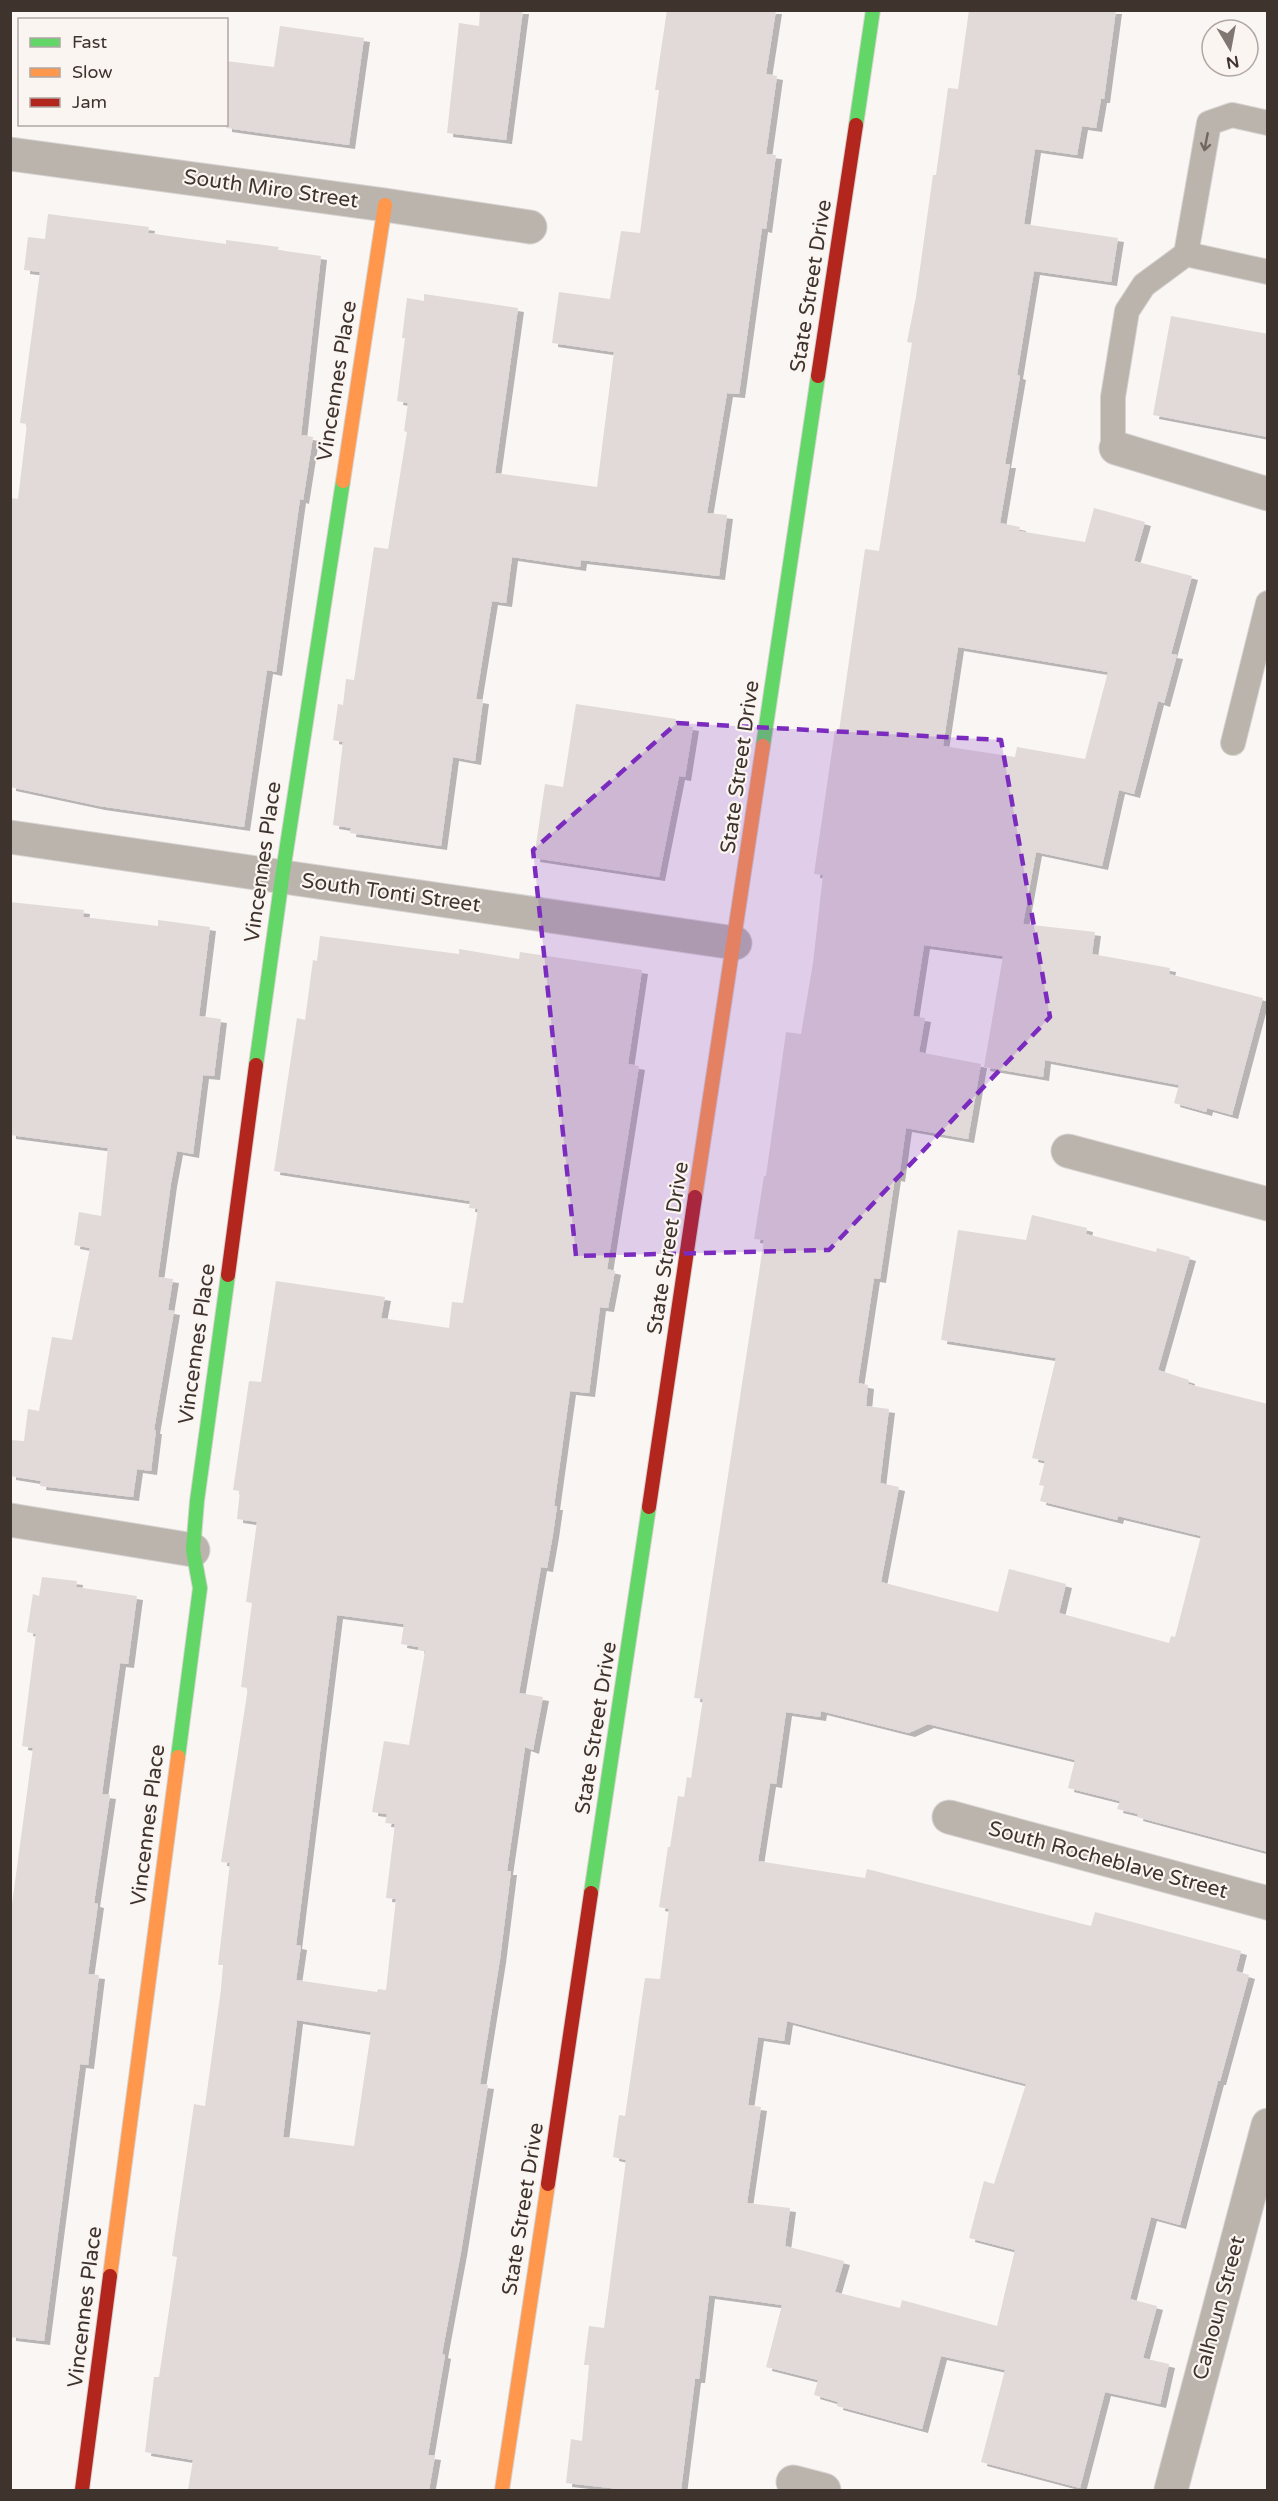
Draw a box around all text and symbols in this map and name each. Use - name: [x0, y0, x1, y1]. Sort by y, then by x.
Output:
- legend: [18, 18, 228, 126]
- north arrow: [1200, 18, 1260, 78]
- text: Fast: [72, 31, 107, 53]
- text: N: [1224, 51, 1240, 73]
- text: Slow: [72, 61, 113, 83]
- text: Jam: [72, 91, 107, 113]
- one-way arrow: [1200, 132, 1211, 151]
- street label: South Miro Street: [182, 164, 360, 214]
- street label: State Street Drive: [785, 198, 837, 374]
- street label: Vincennes Place: [312, 299, 362, 463]
- street label: State Street Drive: [715, 679, 765, 855]
- street label: Vincennes Place: [239, 780, 287, 944]
- street label: South Tonti Street: [300, 868, 482, 918]
- street label: State Street Drive: [642, 1160, 694, 1336]
- street label: Vincennes Place: [173, 1262, 221, 1426]
- street label: State Street Drive: [570, 1640, 622, 1816]
- street label: Vincennes Place: [126, 1743, 170, 1907]
- street label: South Rocheblave Street: [986, 1816, 1230, 1904]
- street label: State Street Drive: [497, 2121, 549, 2297]
- street label: Vincennes Place: [63, 2225, 107, 2389]
- street label: Calhoun Street: [1188, 2233, 1250, 2383]

